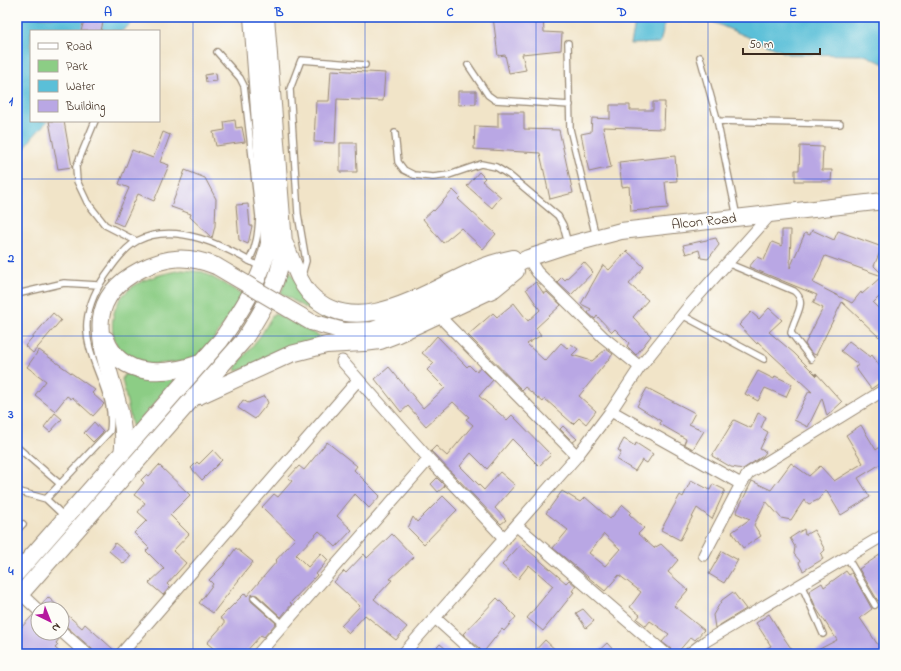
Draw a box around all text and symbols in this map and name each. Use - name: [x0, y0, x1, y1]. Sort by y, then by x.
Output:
- text: A: [104, 3, 112, 22]
- text: B: [274, 3, 284, 22]
- text: C: [446, 3, 454, 22]
- text: D: [616, 3, 627, 22]
- text: E: [789, 3, 797, 22]
- legend: [30, 30, 160, 122]
- scale bar: [743, 30, 820, 56]
- text: 50 m: [749, 36, 773, 54]
- text: Road: [66, 38, 92, 56]
- text: Park: [66, 58, 88, 76]
- text: Water: [66, 78, 95, 96]
- text: 1: [9, 92, 14, 111]
- text: Building: [65, 98, 105, 117]
- street label: Alcon Road: [670, 208, 738, 236]
- text: 2: [7, 249, 15, 268]
- text: 3: [7, 405, 14, 424]
- text: 4: [7, 562, 14, 581]
- north arrow: [30, 601, 70, 641]
- text: N: [48, 619, 64, 636]

